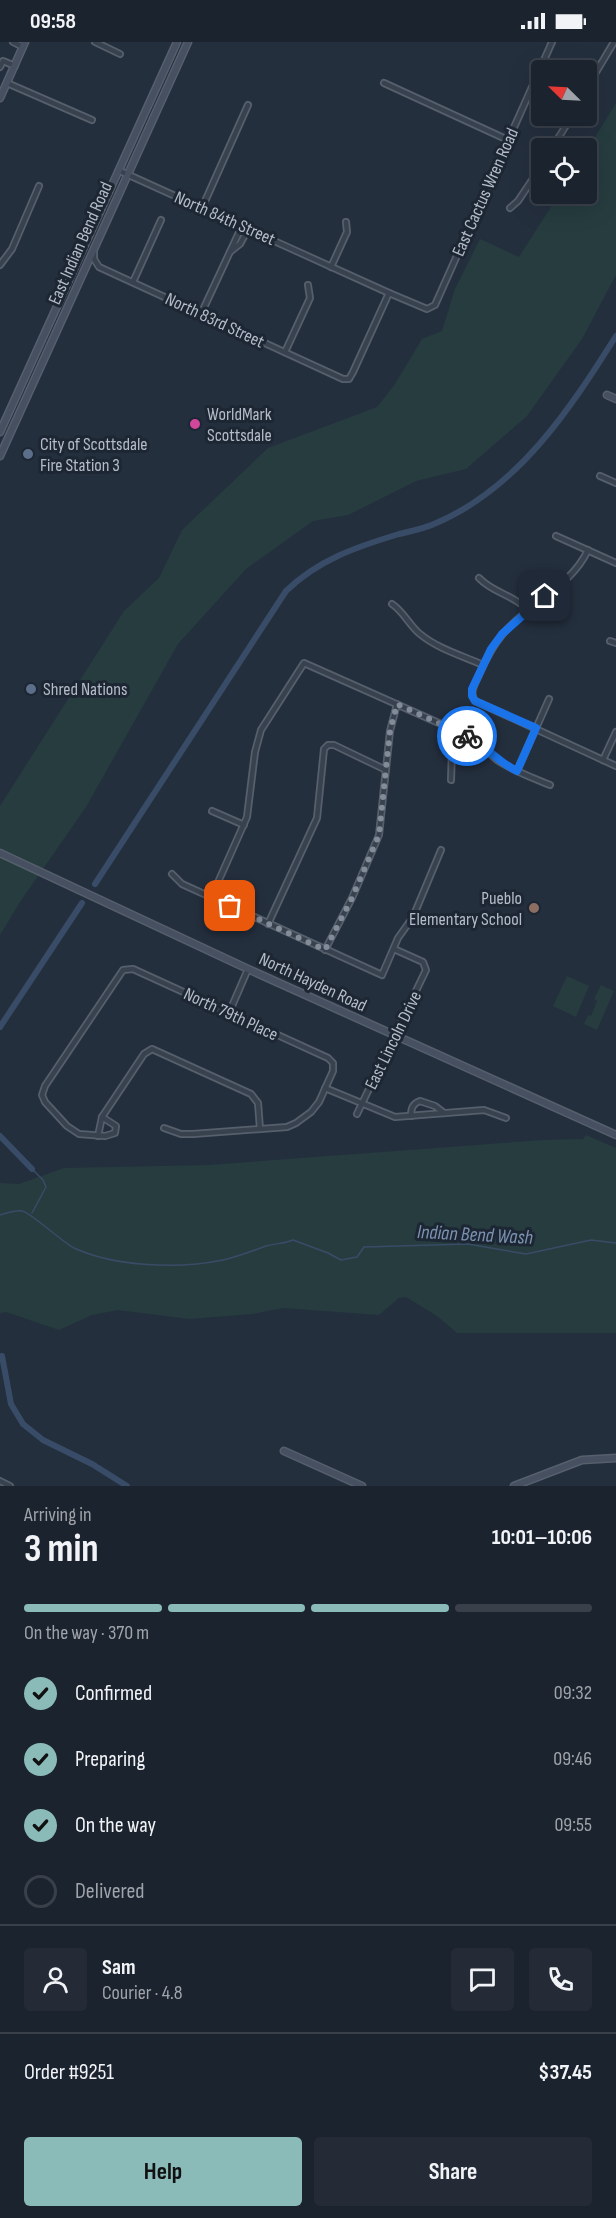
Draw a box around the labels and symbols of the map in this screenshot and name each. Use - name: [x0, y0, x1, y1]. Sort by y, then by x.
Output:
- north arrow: [531, 60, 597, 126]
- street label: East Cactus Wren Road: [448, 125, 523, 259]
- street label: East Indian Bend Road: [44, 179, 117, 308]
- street label: North 84th Street: [171, 187, 279, 250]
- street label: North 83rd Street: [162, 288, 268, 353]
- place label: WorldMark Scottsdale: [207, 404, 272, 446]
- marker: WorldMark Scottsdale: [188, 417, 202, 431]
- place label: City of Scottsdale Fire Station 3: [40, 434, 148, 476]
- marker: City of Scottsdale Fire Station 3: [21, 447, 35, 461]
- pin: [519, 570, 570, 621]
- place label: Shred Nations: [43, 679, 127, 700]
- marker: Shred Nations: [24, 682, 38, 696]
- courier: [437, 706, 497, 766]
- pin: [204, 880, 255, 931]
- place label: Pueblo Elementary School: [409, 888, 522, 930]
- marker: Pueblo Elementary School: [527, 901, 541, 915]
- street label: North Hayden Road: [256, 948, 370, 1017]
- street label: North 79th Place: [180, 983, 281, 1045]
- street label: East Lincoln Drive: [361, 988, 426, 1093]
- water label: Indian Bend Wash: [416, 1220, 533, 1250]

